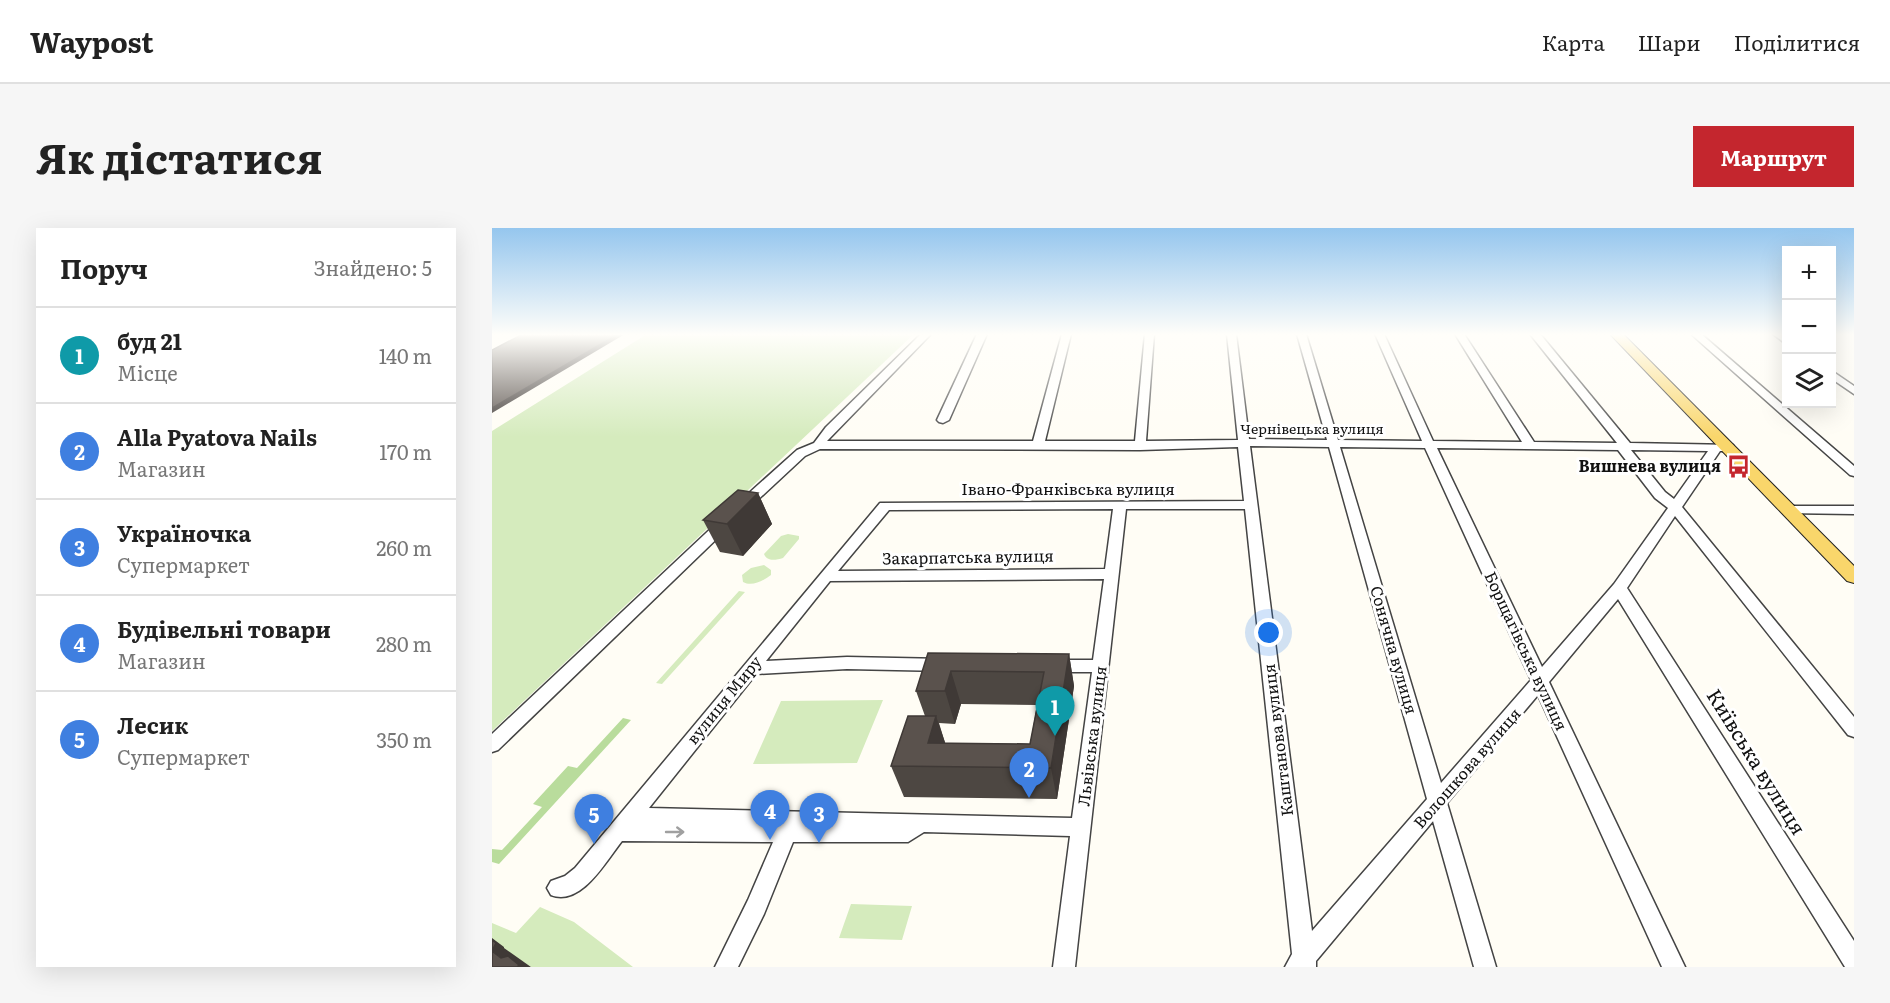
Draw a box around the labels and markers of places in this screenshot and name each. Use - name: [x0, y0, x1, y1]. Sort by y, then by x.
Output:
- place label: Вишнева вулиця: [1579, 453, 1721, 477]
- bus stop icon: Вишнева вулиця: [1726, 453, 1752, 479]
- pin: 1: [1036, 686, 1074, 736]
- pin: 2: [1010, 748, 1048, 798]
- pin: 4: [750, 790, 790, 840]
- pin: 5: [574, 794, 614, 844]
- pin: 3: [800, 794, 838, 843]

